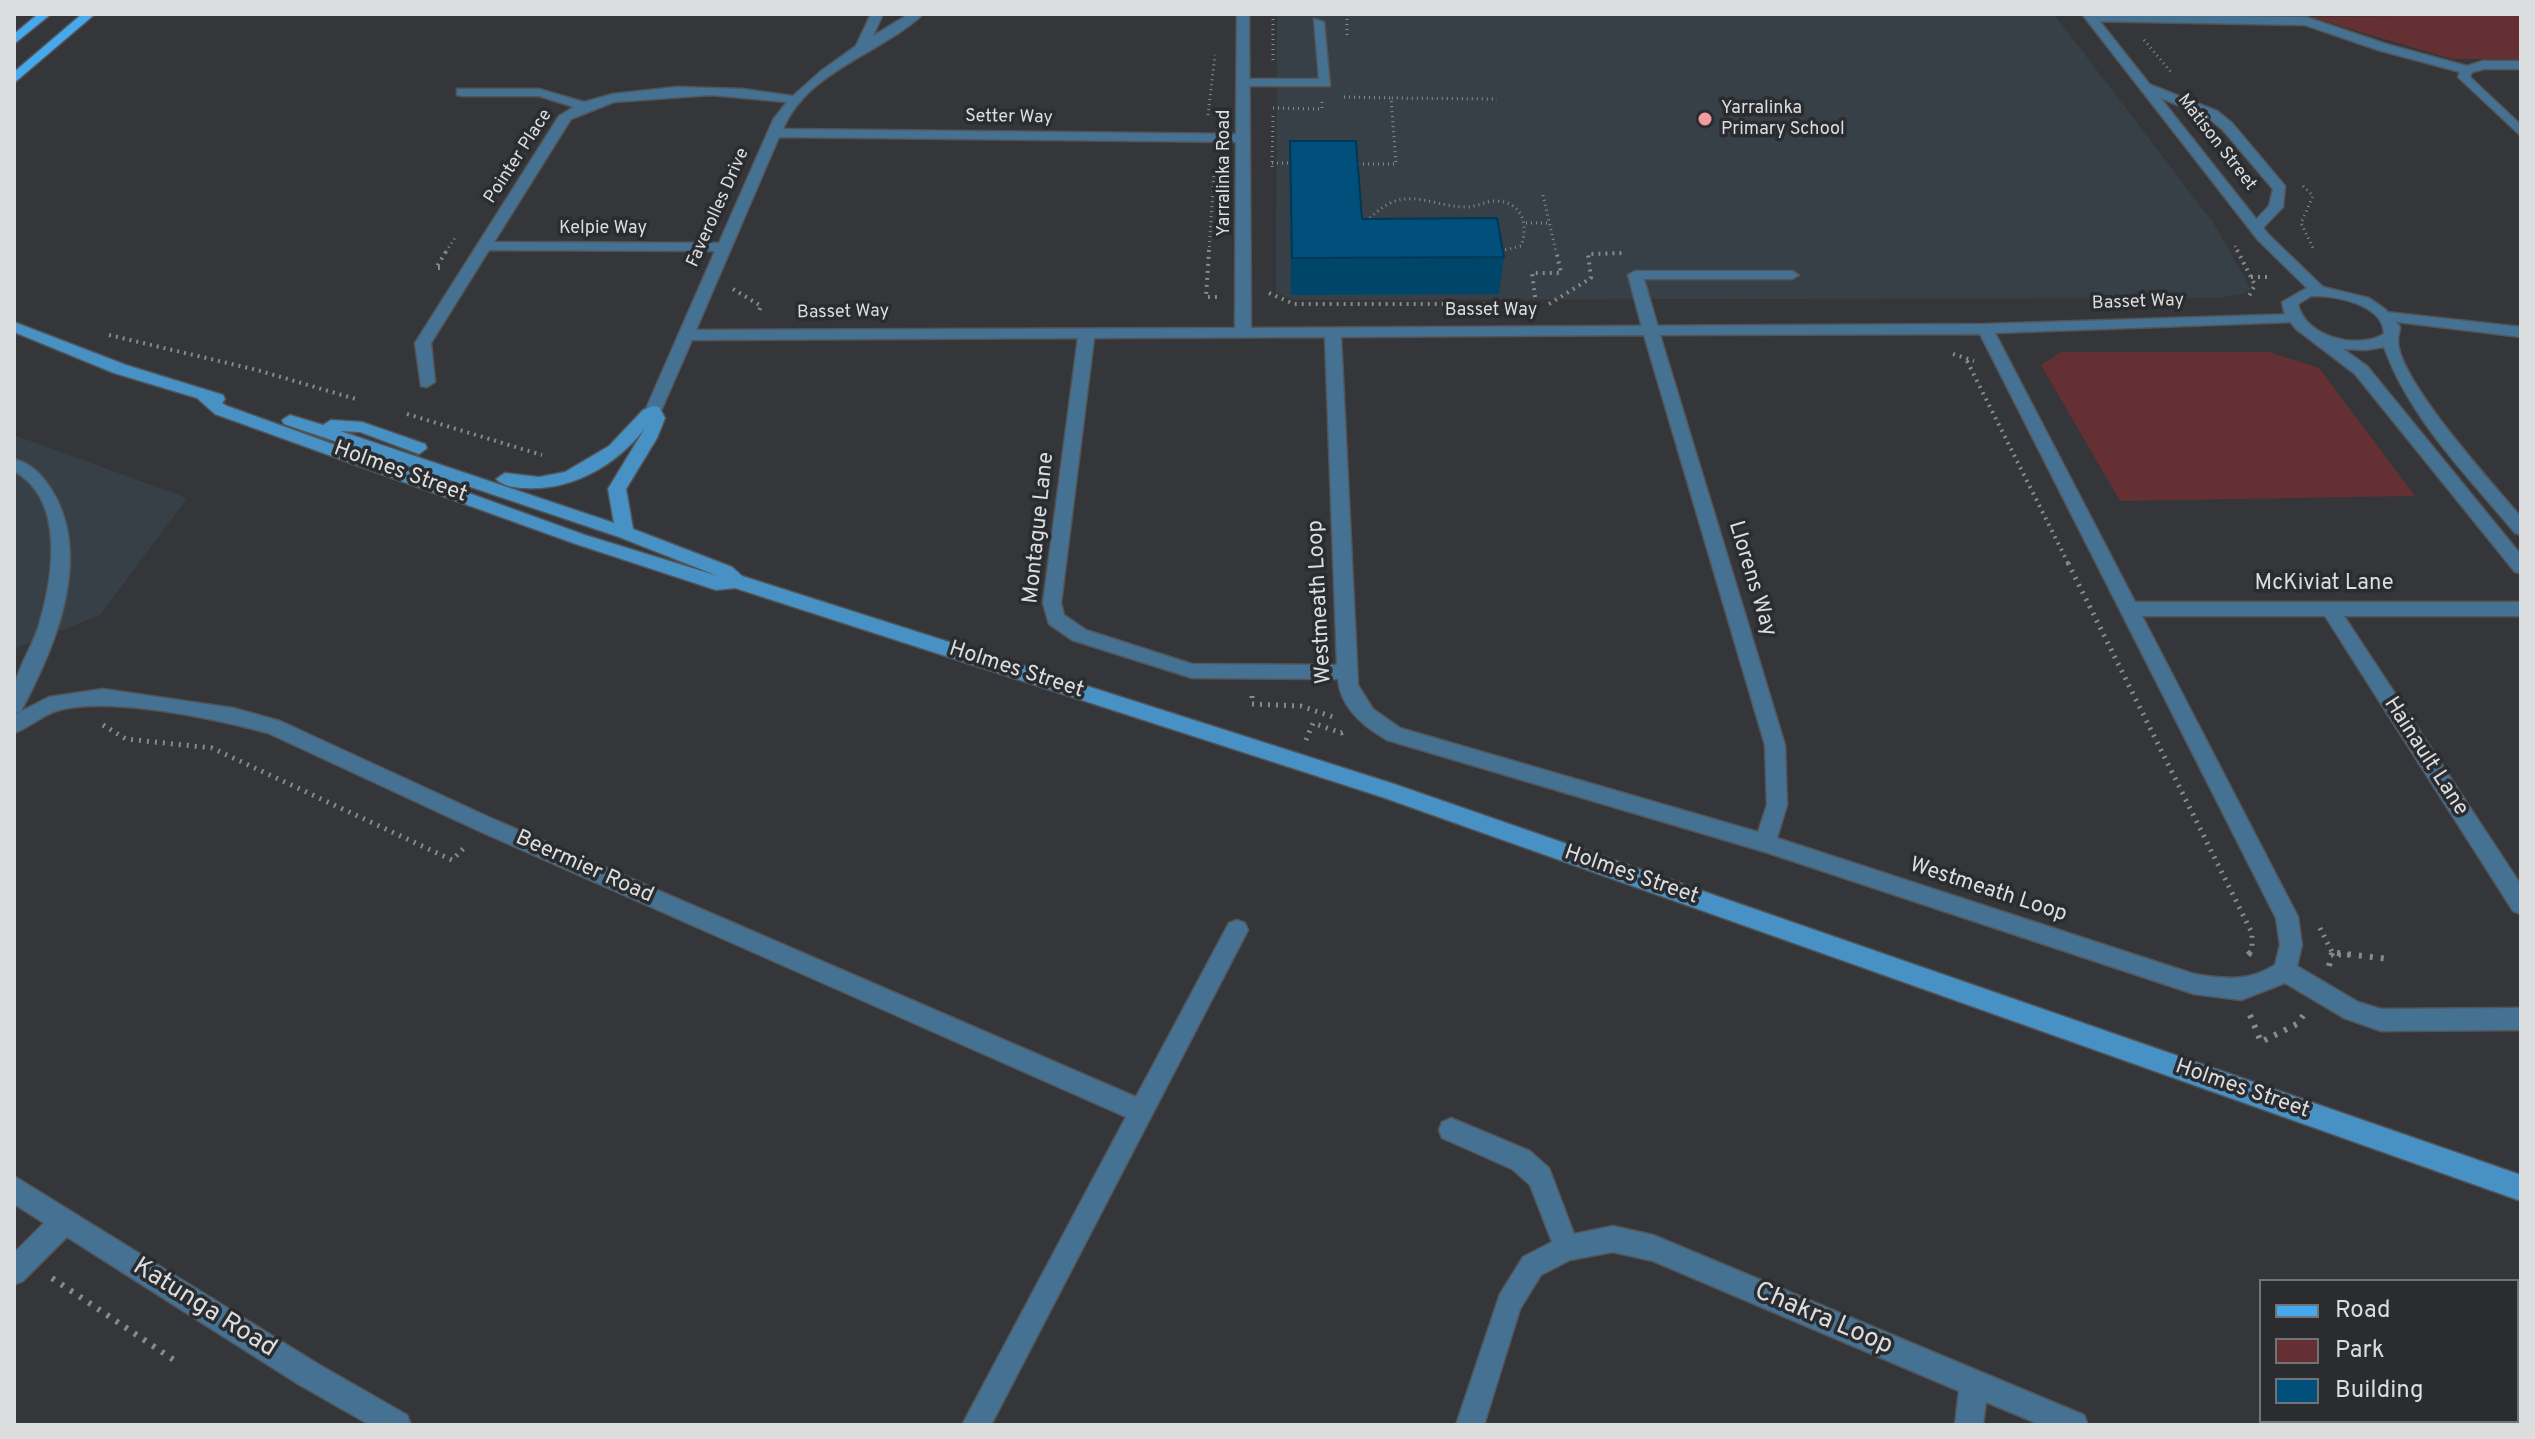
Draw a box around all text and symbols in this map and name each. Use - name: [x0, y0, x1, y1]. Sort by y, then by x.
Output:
- street label: Matison Street: [2172, 91, 2260, 195]
- place label: Yarralinka Primary School: [1721, 98, 1845, 140]
- street label: Pointer Place: [480, 106, 558, 208]
- street label: Setter Way: [965, 106, 1053, 130]
- street label: Yarralinka Road: [1214, 110, 1236, 236]
- marker: Yarralinka Primary School: [1696, 110, 1714, 128]
- street label: Faverolles Drive: [683, 145, 755, 271]
- street label: Kelpie Way: [559, 218, 647, 240]
- street label: Basset Way: [2091, 291, 2185, 315]
- street label: Basset Way: [1445, 300, 1537, 322]
- street label: Basset Way: [797, 301, 889, 325]
- street label: Holmes Street: [330, 437, 470, 509]
- street label: Montague Lane: [1019, 451, 1061, 605]
- street label: Llorens Way: [1721, 518, 1781, 640]
- street label: Westmeath Loop: [1304, 519, 1338, 685]
- street label: McKiviat Lane: [2254, 572, 2394, 598]
- street label: Holmes Street: [945, 637, 1087, 705]
- street label: Hainault Lane: [2377, 693, 2473, 821]
- street label: Beermier Road: [511, 826, 657, 910]
- street label: Holmes Street: [1560, 841, 1702, 911]
- street label: Westmeath Loop: [1906, 853, 2070, 929]
- street label: Holmes Street: [2171, 1055, 2313, 1125]
- street label: Katunga Road: [126, 1252, 282, 1366]
- street label: Chakra Loop: [1749, 1277, 1897, 1363]
- legend: [2259, 1279, 2519, 1423]
- text: Road: [2335, 1296, 2391, 1326]
- text: Park: [2335, 1336, 2385, 1366]
- text: Building: [2335, 1376, 2424, 1406]

